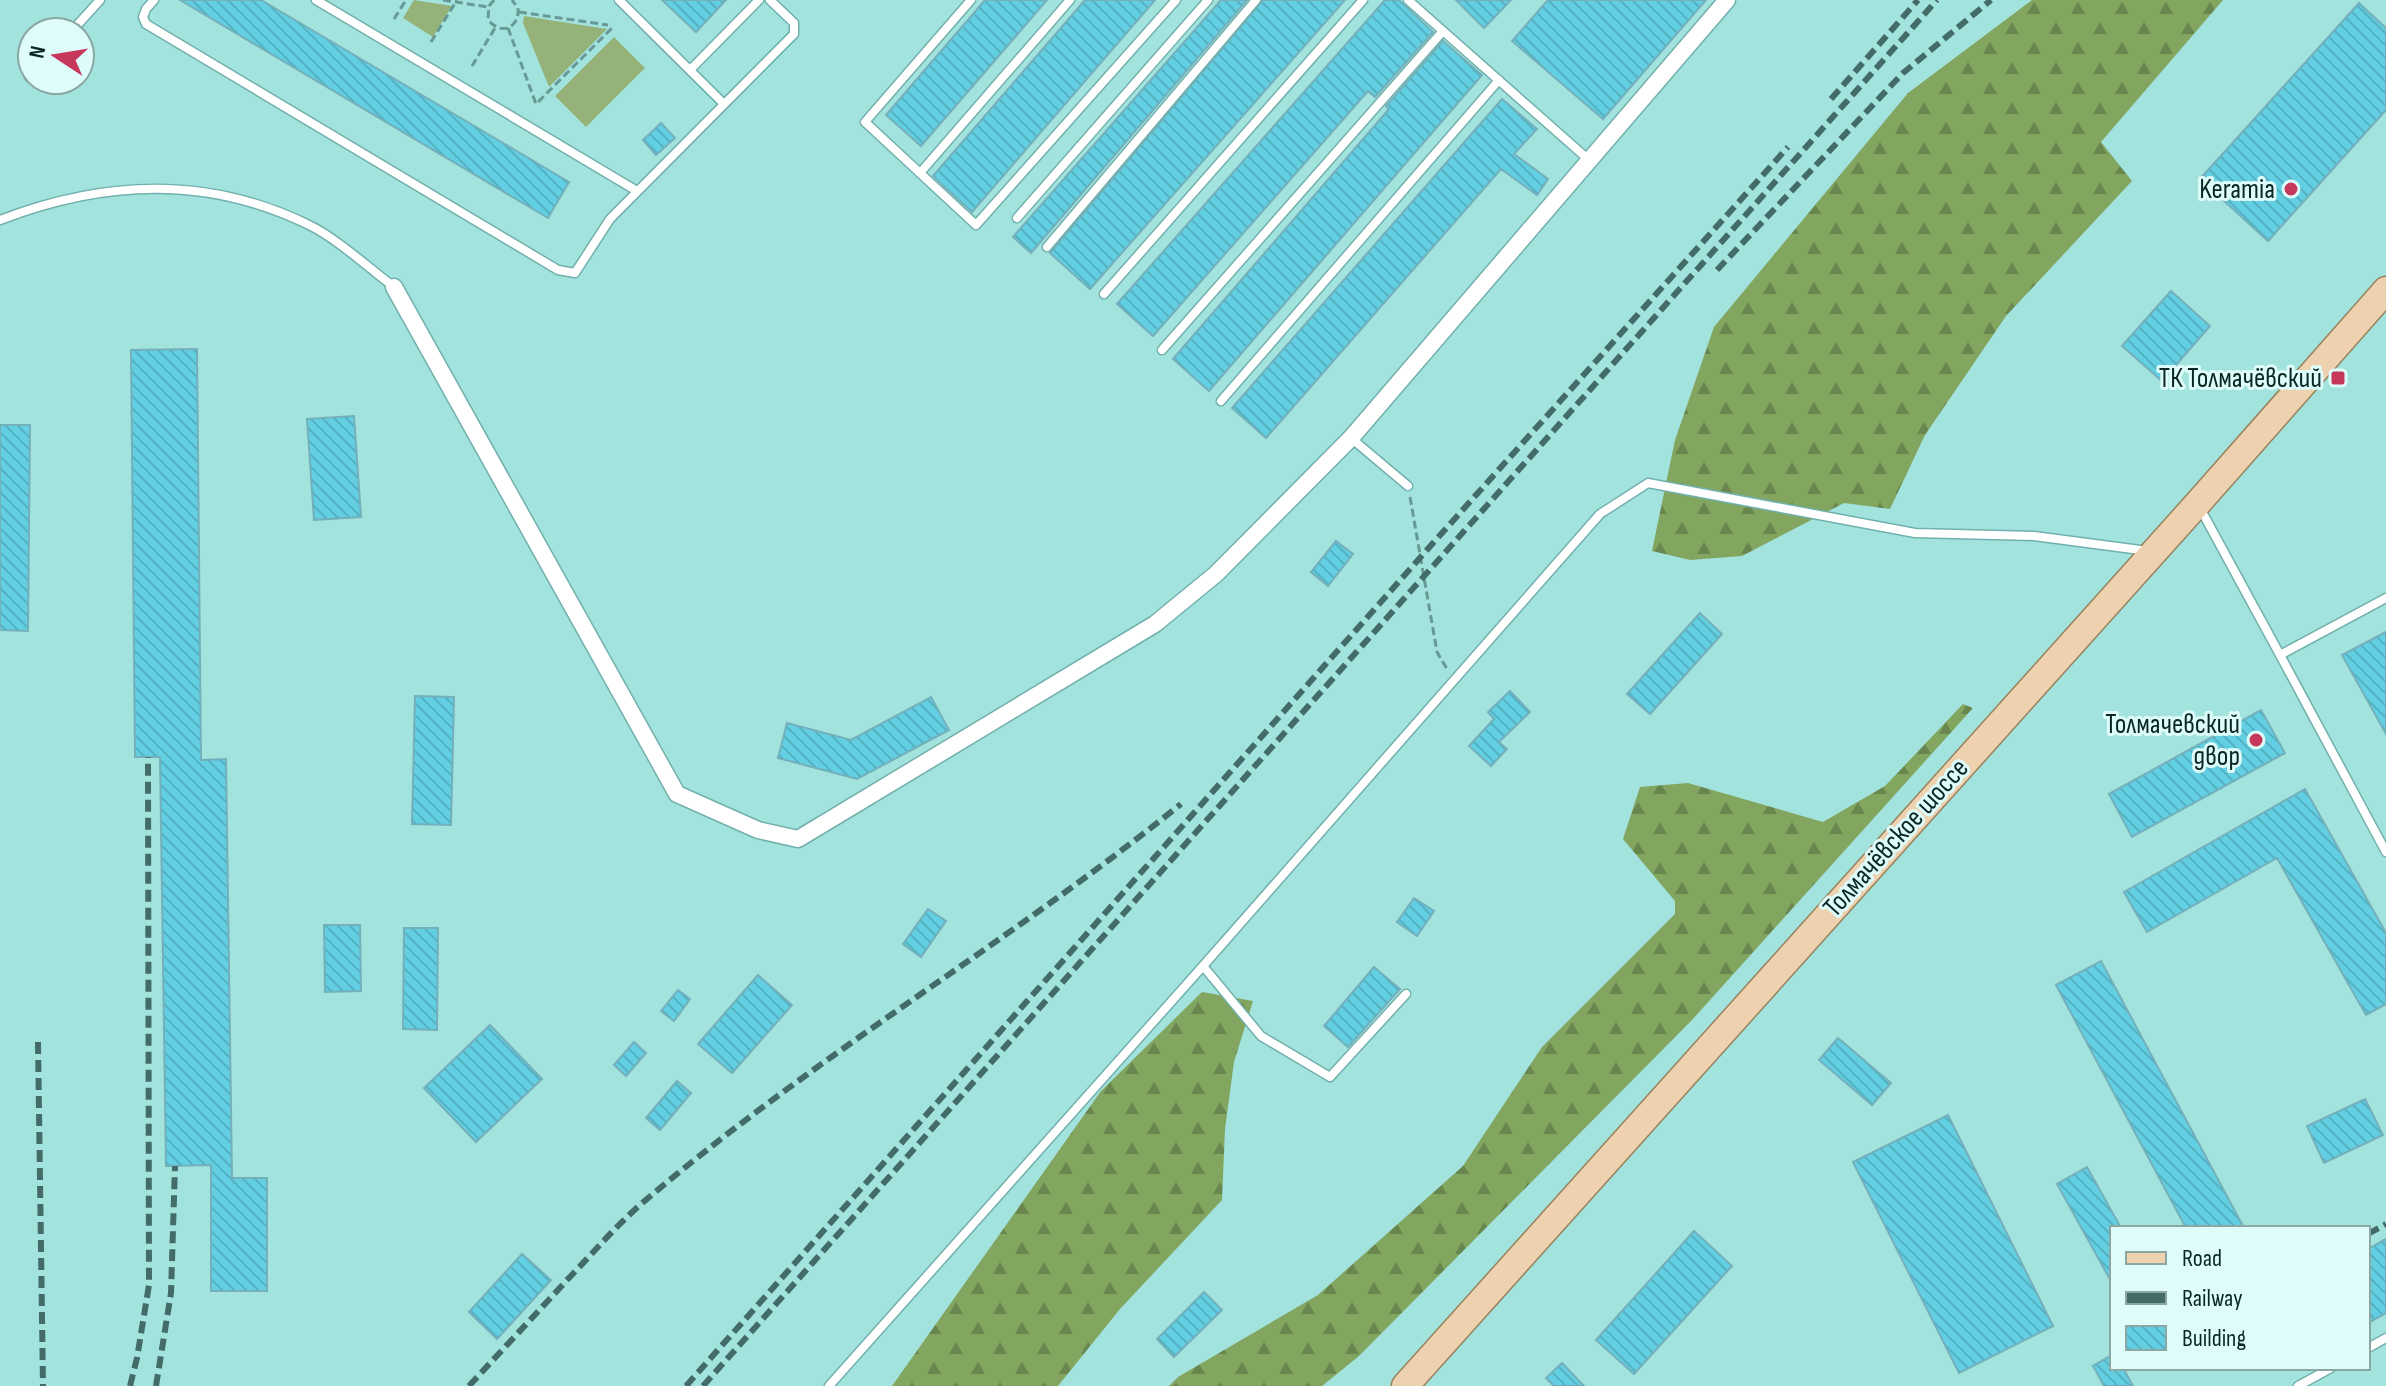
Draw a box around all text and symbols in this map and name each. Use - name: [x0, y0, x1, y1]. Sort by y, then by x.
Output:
- north arrow: [16, 16, 96, 96]
- text: N: [23, 44, 52, 61]
- place label: Keramia: [2199, 173, 2275, 206]
- marker: Keramia: [2282, 180, 2300, 198]
- place label: ТК Толмачёвский: [2159, 362, 2322, 395]
- marker: ТК Толмачёвский: [2329, 369, 2347, 387]
- place label: Толмачевский двор: [2105, 708, 2240, 773]
- marker: Толмачевский двор: [2247, 731, 2265, 749]
- street label: Толмачёвское шоссе: [1816, 752, 1976, 924]
- legend: [2110, 1226, 2370, 1370]
- text: Road: [2182, 1244, 2222, 1273]
- text: Railway: [2182, 1284, 2242, 1313]
- text: Building: [2182, 1324, 2246, 1353]

